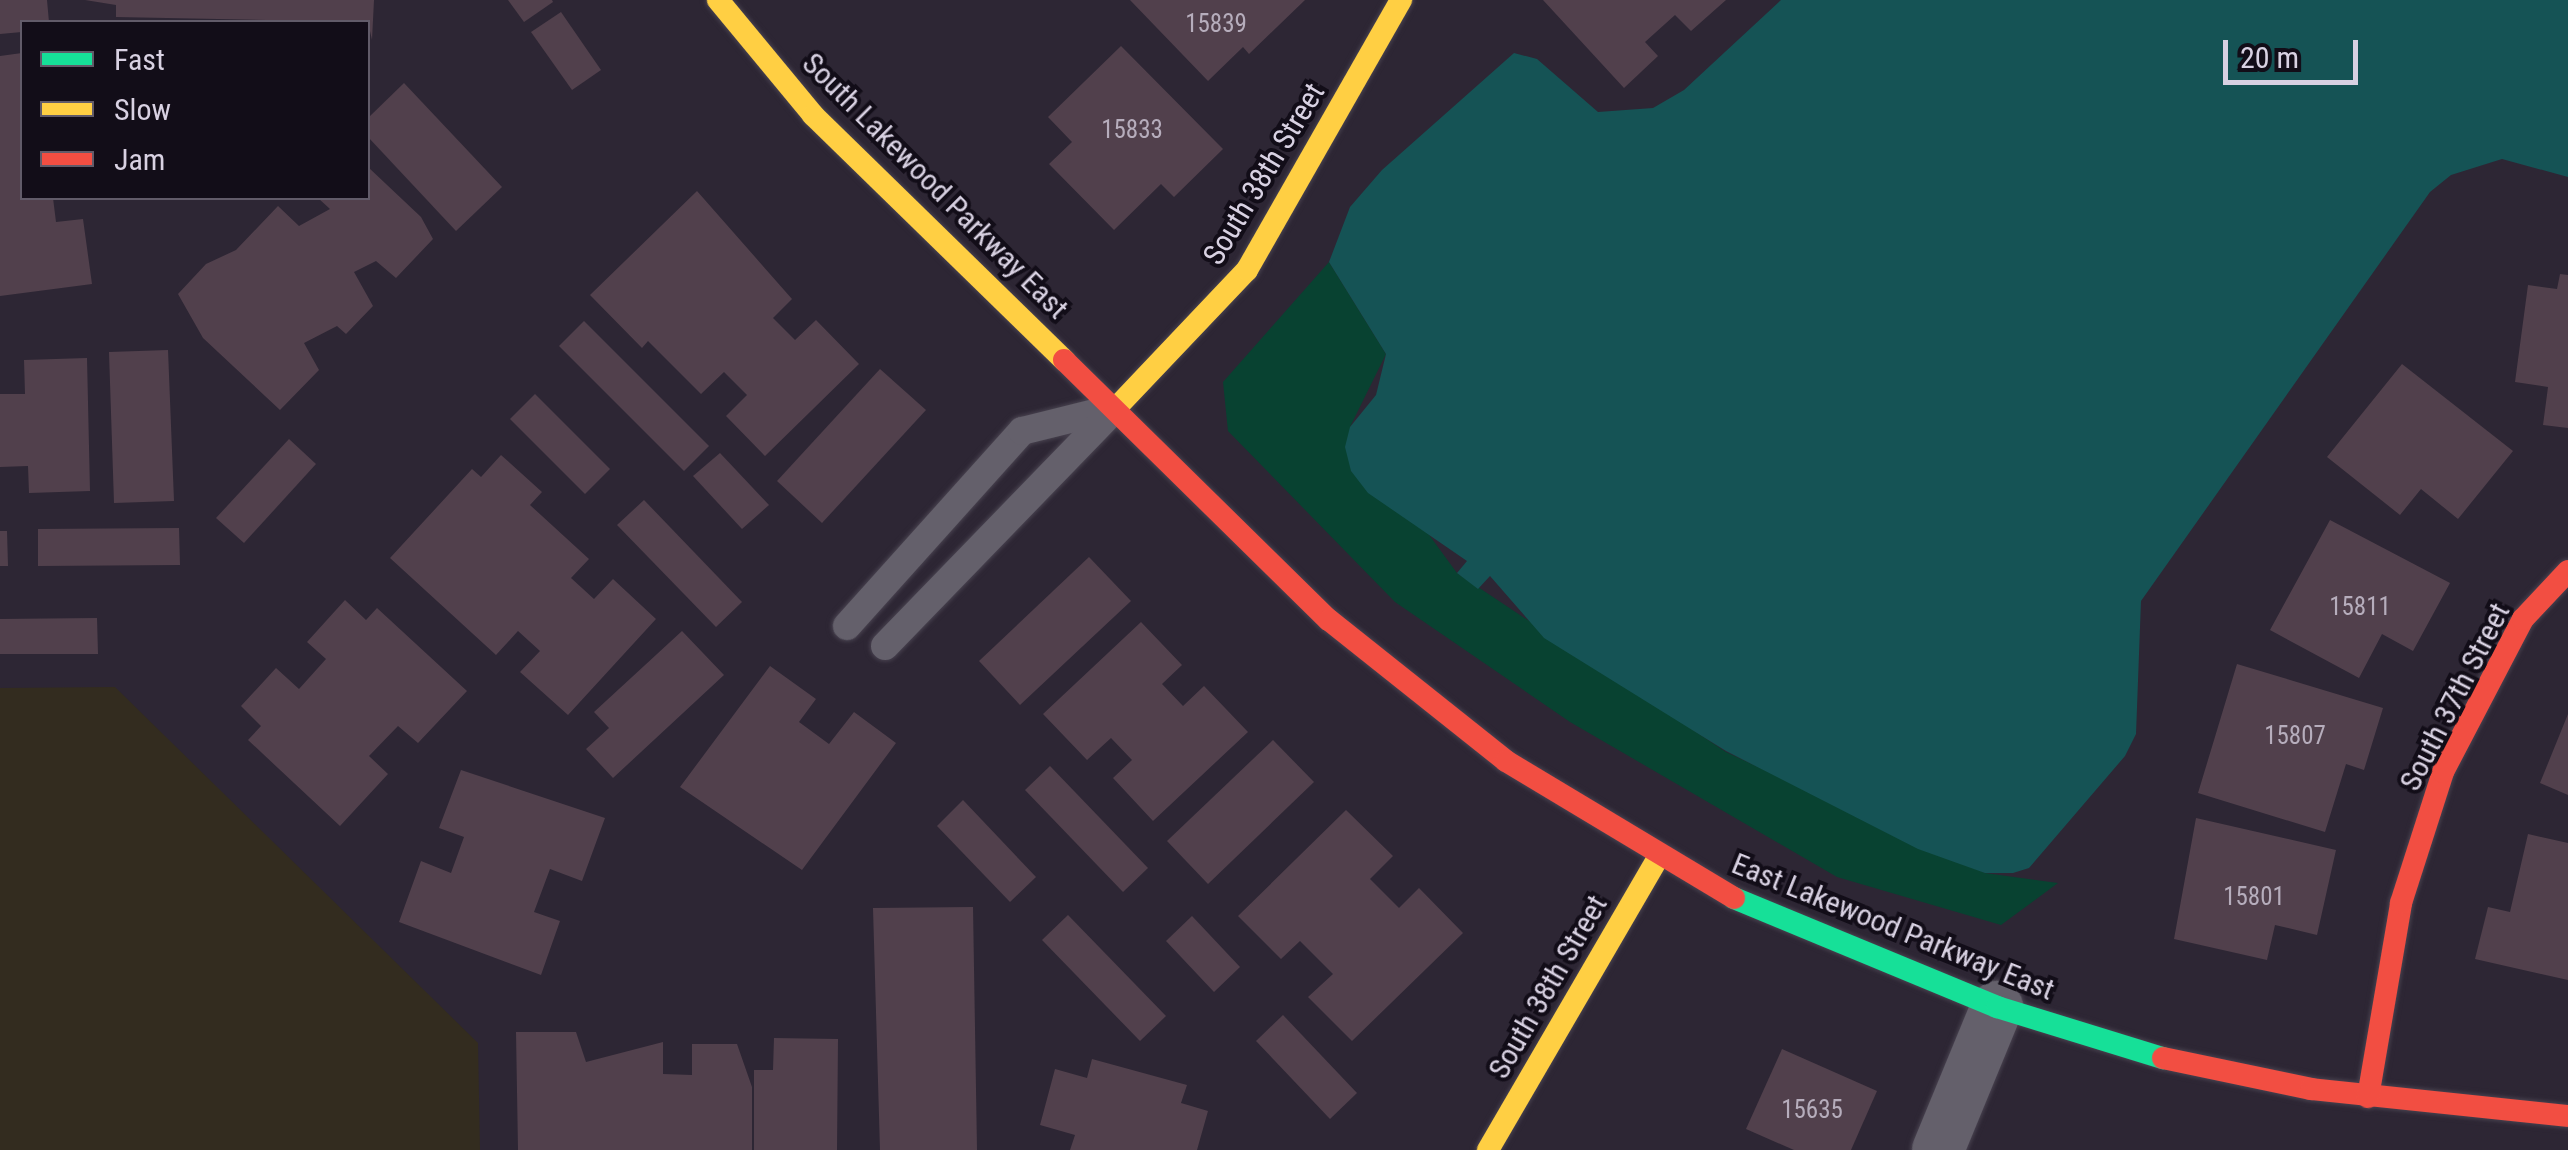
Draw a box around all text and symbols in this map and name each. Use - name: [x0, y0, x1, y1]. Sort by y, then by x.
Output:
- house number: 15839: [1185, 9, 1247, 39]
- legend: [20, 20, 370, 200]
- scale bar: [2228, 20, 2363, 82]
- text: 20 m: [2240, 40, 2299, 75]
- text: Fast: [114, 42, 165, 77]
- street label: South Lakewood Parkway East: [795, 46, 1075, 326]
- street label: South 38th Street: [1196, 77, 1332, 271]
- text: Slow: [114, 92, 171, 127]
- house number: 15833: [1101, 115, 1163, 145]
- text: Jam: [114, 142, 165, 177]
- house number: 15811: [2329, 592, 2391, 622]
- street label: South 37th Street: [2392, 597, 2518, 797]
- house number: 15807: [2264, 721, 2326, 751]
- street label: East Lakewood Parkway East: [1727, 846, 2059, 1008]
- house number: 15801: [2223, 882, 2285, 912]
- street label: South 38th Street: [1481, 889, 1615, 1085]
- house number: 15635: [1781, 1095, 1843, 1125]

